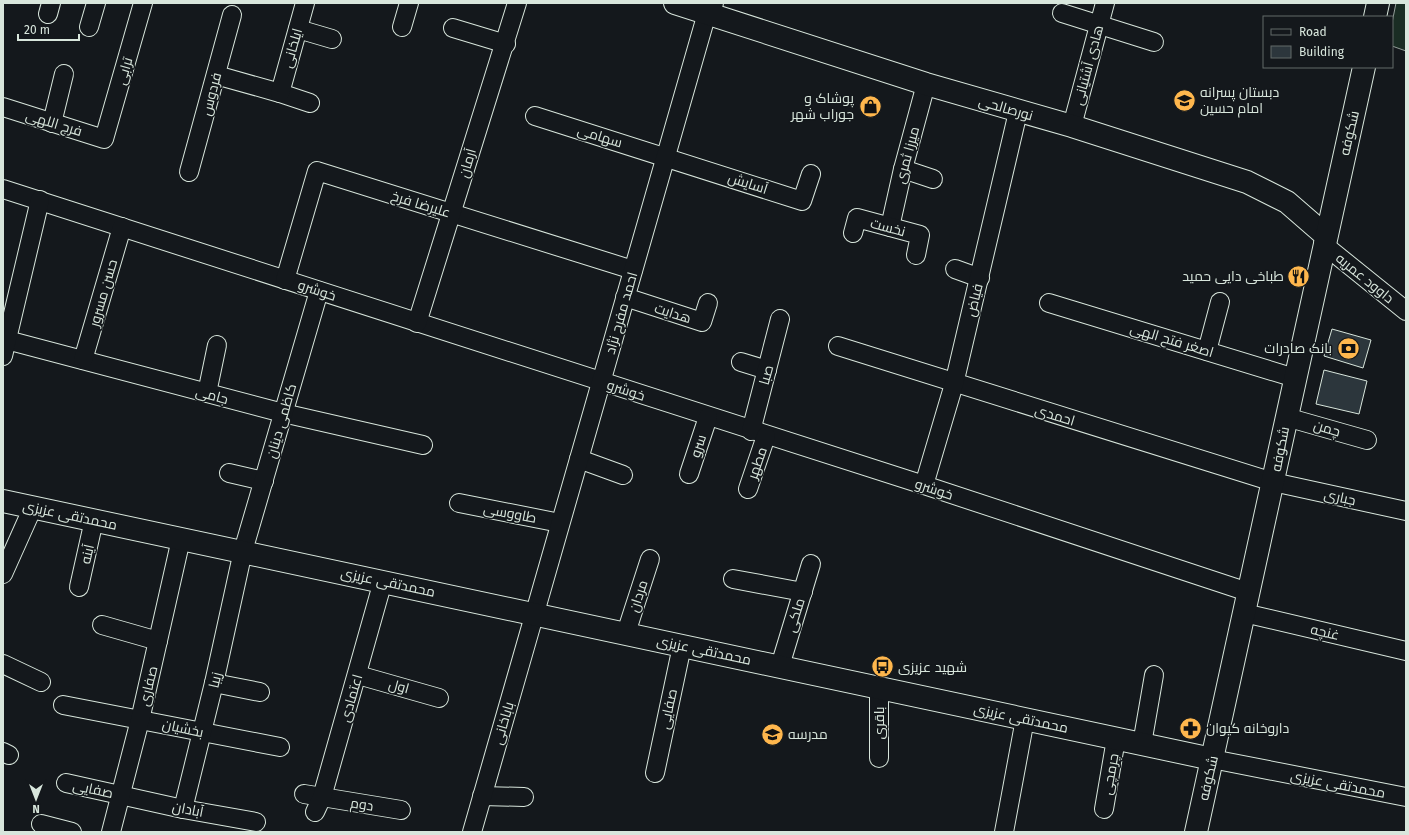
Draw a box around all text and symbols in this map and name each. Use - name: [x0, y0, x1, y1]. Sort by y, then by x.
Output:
- scale bar: [18, 16, 79, 42]
- legend: [1263, 16, 1393, 68]
- text: 20 m: [24, 23, 50, 37]
- street label: هادی آشتیانی: [1070, 23, 1107, 107]
- text: Road: [1299, 25, 1327, 39]
- street label: ایلخانی: [279, 26, 306, 70]
- text: Building: [1299, 45, 1345, 59]
- street label: ترابی: [112, 55, 137, 87]
- street label: فردوس: [198, 71, 225, 118]
- place label: دبستان پسرانه امام حسین: [1200, 84, 1279, 118]
- school or university icon: دبستان پسرانه امام حسین: [1171, 87, 1197, 113]
- place label: پوشاک و جوراب شهر: [790, 90, 854, 123]
- shop icon: پوشاک و جوراب شهر: [857, 93, 883, 119]
- street label: نورصالحی: [977, 93, 1035, 124]
- street label: فرج اللهی: [24, 107, 84, 140]
- street label: شکوفه: [1336, 109, 1363, 157]
- street label: سهامی: [575, 122, 624, 151]
- street label: میرزا ثمری: [892, 125, 923, 186]
- street label: آرمان: [455, 146, 480, 180]
- street label: آسایش: [726, 169, 770, 198]
- street label: علیرضا فرخ: [389, 187, 453, 222]
- street label: نخست: [868, 215, 907, 240]
- street label: داوود عمریه: [1332, 250, 1397, 307]
- street label: حسن مسرور: [85, 257, 121, 330]
- restaurant icon: طباخی دایی حمید: [1286, 263, 1312, 289]
- place label: طباخی دایی حمید: [1182, 268, 1284, 285]
- street label: احمد مفرح نژاد: [602, 270, 641, 356]
- street label: خوشرو: [296, 276, 338, 305]
- street label: فیاض: [962, 282, 987, 318]
- street label: هدایت: [652, 300, 693, 327]
- street label: اصغر فتح الهی: [1128, 320, 1216, 361]
- bank icon: بانک صادرات: [1335, 335, 1361, 361]
- place label: بانک صادرات: [1264, 340, 1332, 357]
- street label: صبا: [756, 363, 777, 387]
- street label: خوشرو: [605, 376, 647, 405]
- street label: کاظمی دینان: [263, 382, 300, 460]
- street label: جامی: [194, 383, 230, 408]
- street label: احمدی: [1033, 401, 1077, 430]
- street label: چمن: [1311, 417, 1342, 441]
- street label: شکوفه: [1268, 425, 1293, 473]
- street label: سرو: [687, 433, 710, 460]
- street label: مطهر: [744, 445, 771, 482]
- street label: خوشرو: [913, 475, 955, 504]
- street label: جباری: [1322, 486, 1357, 509]
- street label: محمدتقی عزیزی: [21, 497, 119, 534]
- street label: طاووسی: [482, 500, 538, 527]
- street label: آینه: [77, 542, 98, 566]
- street label: محمدتقی عزیزی: [339, 564, 437, 601]
- street label: مردان: [625, 578, 652, 614]
- street label: ملکی: [782, 596, 809, 634]
- street label: غنچه: [1309, 621, 1341, 645]
- street label: محمدتقی عزیزی: [655, 632, 753, 669]
- bus stop icon: شهید عزیزی: [869, 654, 895, 680]
- place label: شهید عزیزی: [898, 659, 967, 676]
- street label: صفاری: [136, 664, 161, 708]
- street label: زیبا: [205, 671, 226, 690]
- street label: اعتمادی: [337, 672, 366, 724]
- street label: اول: [387, 676, 411, 697]
- street label: صفایی: [656, 687, 681, 731]
- street label: باباخانی: [489, 700, 518, 747]
- street label: محمدتقی عزیزی: [972, 700, 1070, 737]
- street label: باقری: [871, 706, 888, 740]
- pharmacy icon: داروخانه کیوان: [1178, 715, 1204, 741]
- street label: بخشیان: [161, 716, 205, 741]
- place label: داروخانه کیوان: [1206, 720, 1289, 737]
- school or university icon: مدرسه: [759, 721, 785, 747]
- place label: مدرسه: [788, 726, 828, 743]
- street label: چرمچی: [1098, 752, 1123, 796]
- street label: شکوفه: [1195, 754, 1222, 802]
- street label: محمدتقی عزیزی: [1289, 767, 1387, 802]
- street label: صفایی: [71, 777, 115, 802]
- north arrow: [16, 779, 56, 819]
- street label: دوم: [349, 794, 375, 816]
- street label: آبادان: [171, 798, 205, 821]
- text: N: [32, 802, 40, 815]

